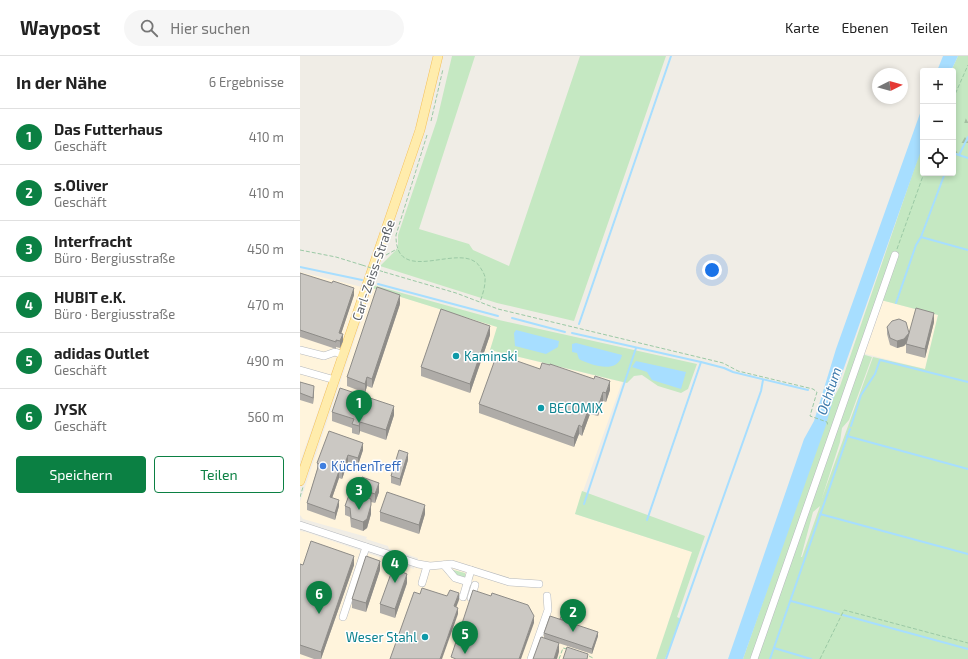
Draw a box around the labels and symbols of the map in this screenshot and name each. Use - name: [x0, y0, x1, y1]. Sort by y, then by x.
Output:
- north arrow: [872, 68, 908, 104]
- street label: Carl-Zeiss-Straße: [348, 217, 398, 323]
- your location: [702, 260, 722, 280]
- place label: Kaminski: [464, 348, 517, 364]
- marker: Kaminski: [451, 351, 461, 361]
- water label: Ochtum: [812, 365, 845, 417]
- pin: 1: [346, 390, 372, 423]
- place label: BECOMIX: [549, 400, 603, 416]
- marker: BECOMIX: [536, 403, 546, 413]
- place label: KüchenTreff: [331, 458, 401, 474]
- marker: KüchenTreff: [318, 461, 328, 471]
- pin: 3: [346, 477, 372, 510]
- pin: 4: [382, 550, 408, 583]
- pin: 6: [306, 581, 332, 614]
- pin: 2: [560, 599, 586, 632]
- pin: 5: [452, 621, 478, 654]
- place label: Weser Stahl: [346, 629, 417, 645]
- marker: Weser Stahl: [420, 632, 430, 642]

